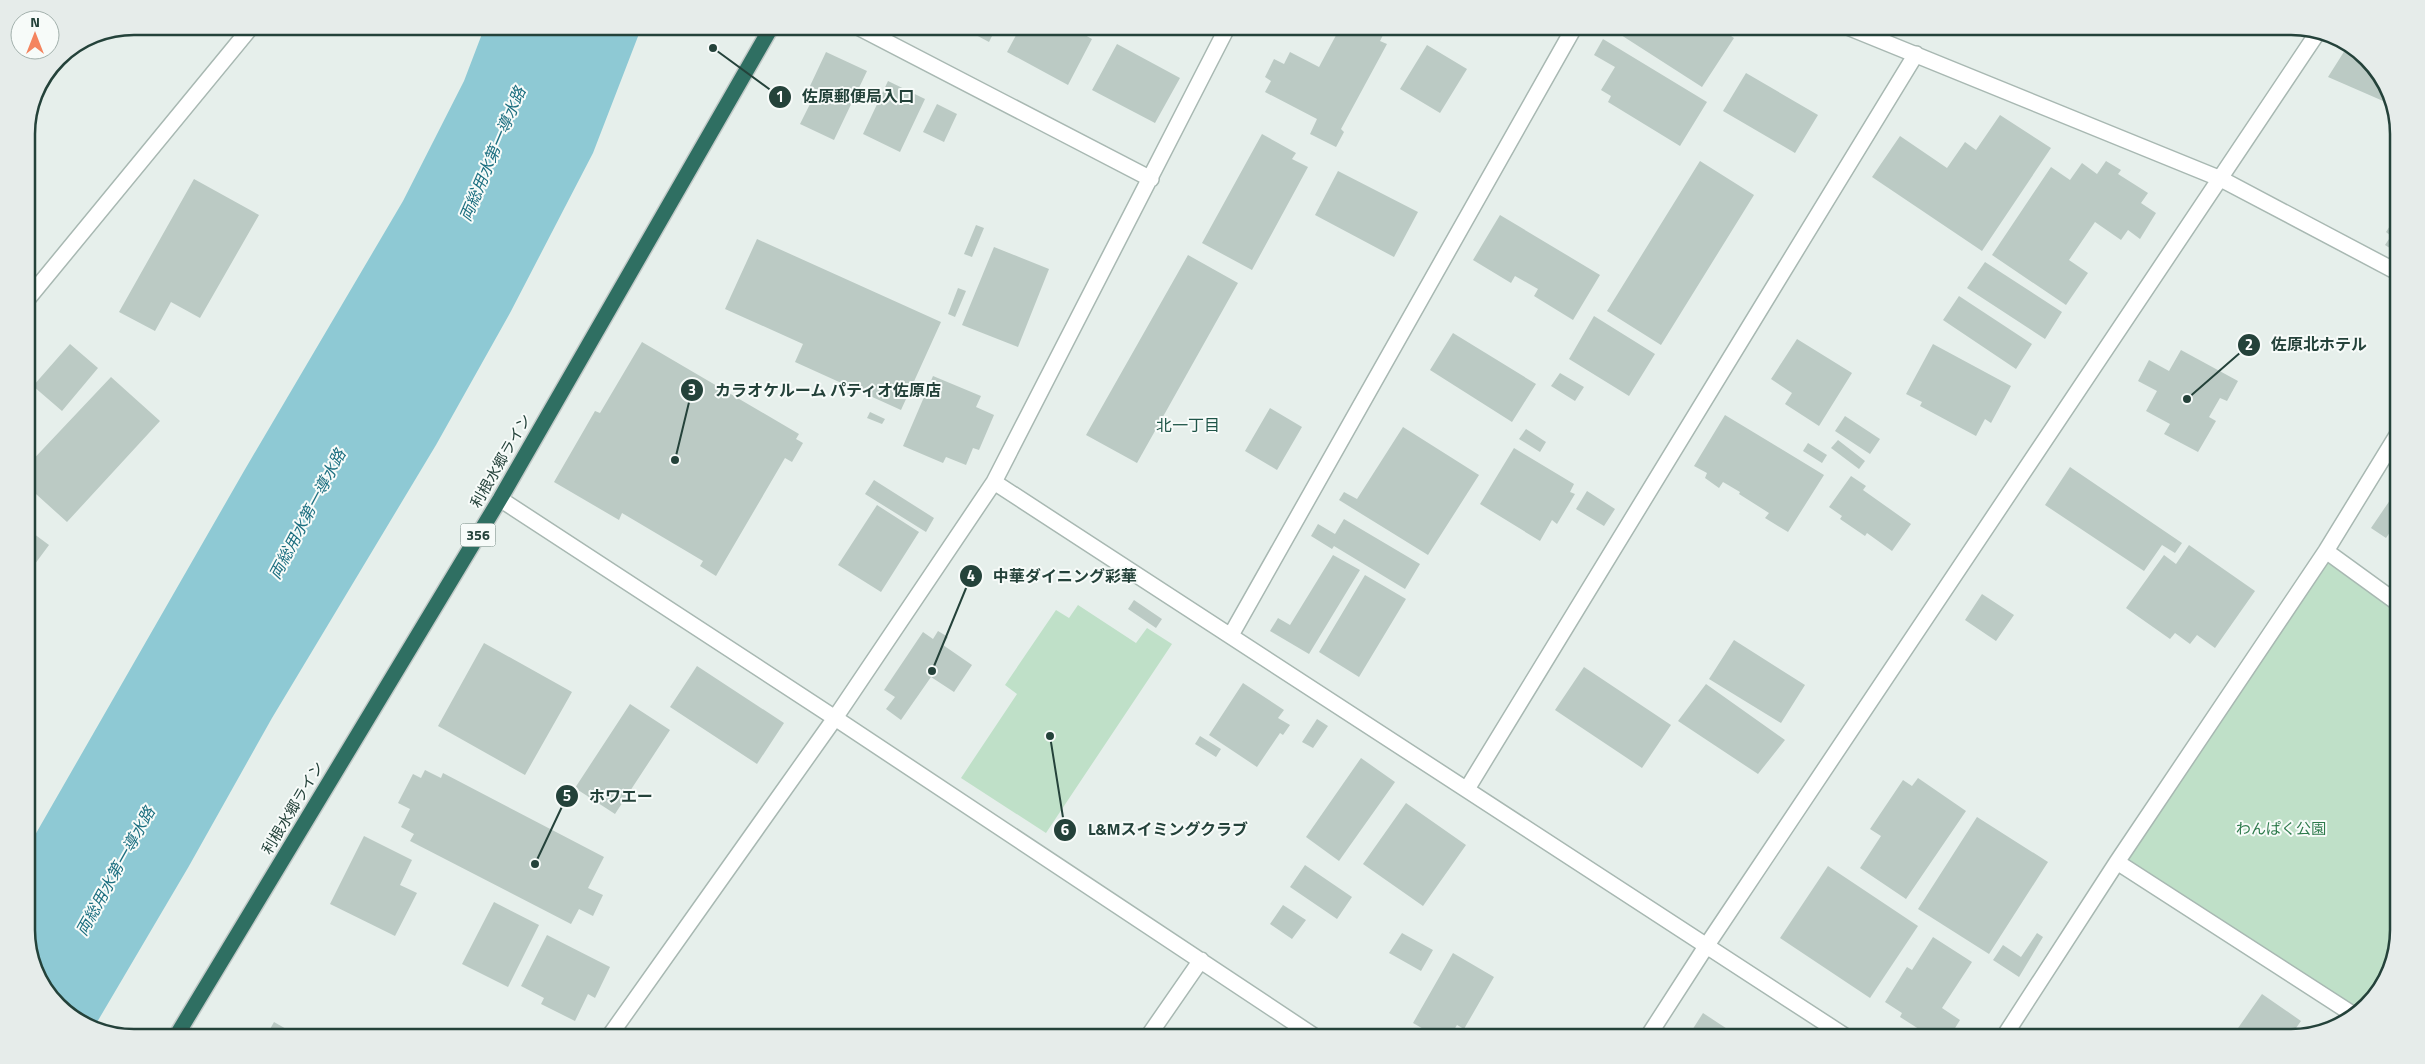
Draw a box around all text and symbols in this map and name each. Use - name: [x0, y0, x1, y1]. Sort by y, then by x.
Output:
- north arrow: [10, 10, 60, 60]
- text: N: [30, 11, 40, 32]
- water label: 両総用水第一導水路: [453, 81, 532, 225]
- callout: 佐原郵便局入口: [767, 81, 924, 112]
- text: 佐原郵便局入口: [801, 84, 914, 108]
- text: 1: [776, 85, 784, 108]
- callout: 佐原北ホテル: [2236, 329, 2377, 360]
- text: 佐原北ホテル: [2270, 332, 2367, 356]
- text: 2: [2245, 333, 2253, 356]
- callout: カラオケルーム パティオ佐原店: [679, 374, 952, 405]
- text: 3: [688, 378, 696, 401]
- text: カラオケルーム パティオ佐原店: [715, 378, 941, 402]
- street label: 利根水郷ライン: [464, 410, 537, 512]
- district label: 北一丁目: [1156, 413, 1220, 437]
- water label: 両総用水第一導水路: [263, 443, 352, 583]
- road number: 356: [460, 524, 496, 546]
- callout: 中華ダイニング彩華: [958, 561, 1147, 592]
- text: 4: [967, 564, 975, 587]
- text: 中華ダイニング彩華: [993, 564, 1137, 588]
- street label: 利根水郷ライン: [256, 757, 329, 859]
- callout: ホワエー: [554, 781, 663, 812]
- text: 5: [563, 784, 571, 807]
- text: ホワエー: [589, 784, 653, 808]
- water label: 両総用水第一導水路: [70, 800, 161, 940]
- callout: L&Mスイミングクラブ: [1053, 814, 1258, 845]
- text: L&Mスイミングクラブ: [1088, 817, 1248, 841]
- park label: わんぱく公園: [2236, 817, 2326, 840]
- text: 6: [1061, 818, 1069, 841]

